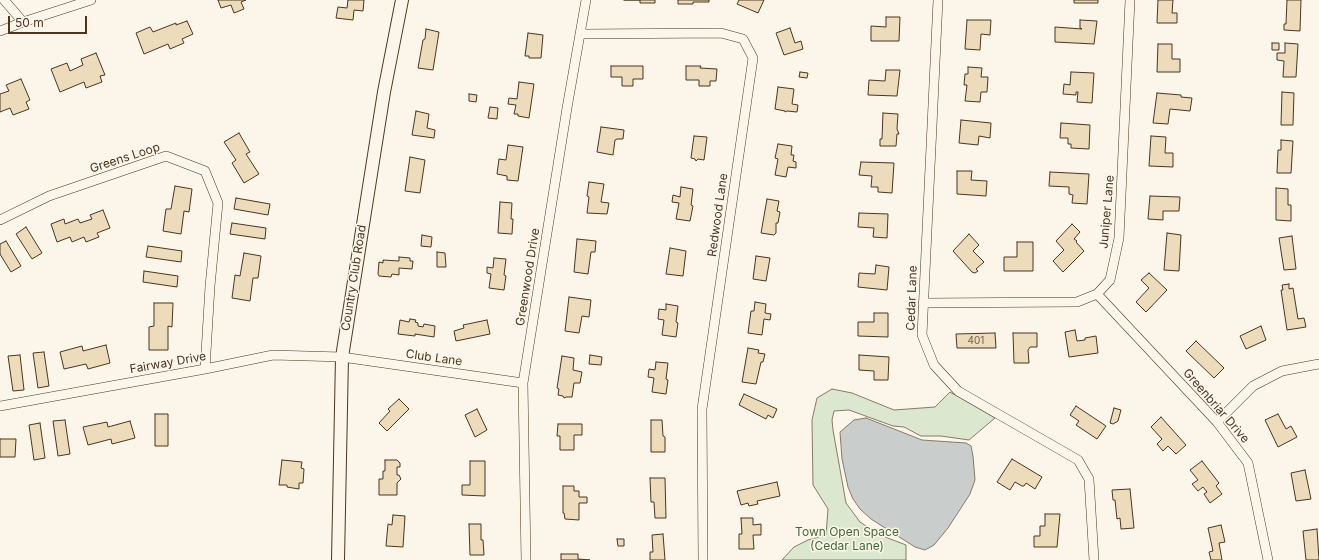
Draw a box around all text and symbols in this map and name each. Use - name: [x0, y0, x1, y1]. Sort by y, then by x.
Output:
- scale bar: [10, 8, 89, 34]
- text: 50 m: [15, 15, 44, 30]
- street label: Greens Loop: [88, 140, 162, 176]
- street label: Redwood Lane: [705, 172, 731, 258]
- street label: Juniper Lane: [1097, 175, 1117, 249]
- street label: Country Club Road: [338, 224, 370, 332]
- street label: Greenwood Drive: [513, 227, 543, 327]
- street label: Cedar Lane: [904, 265, 920, 331]
- house number: 401: [968, 335, 984, 347]
- street label: Club Lane: [405, 347, 463, 369]
- street label: Fairway Drive: [129, 349, 207, 377]
- street label: Greenbriar Drive: [1180, 366, 1252, 446]
- park label: Town Open Space (Cedar Lane): [795, 525, 899, 553]

